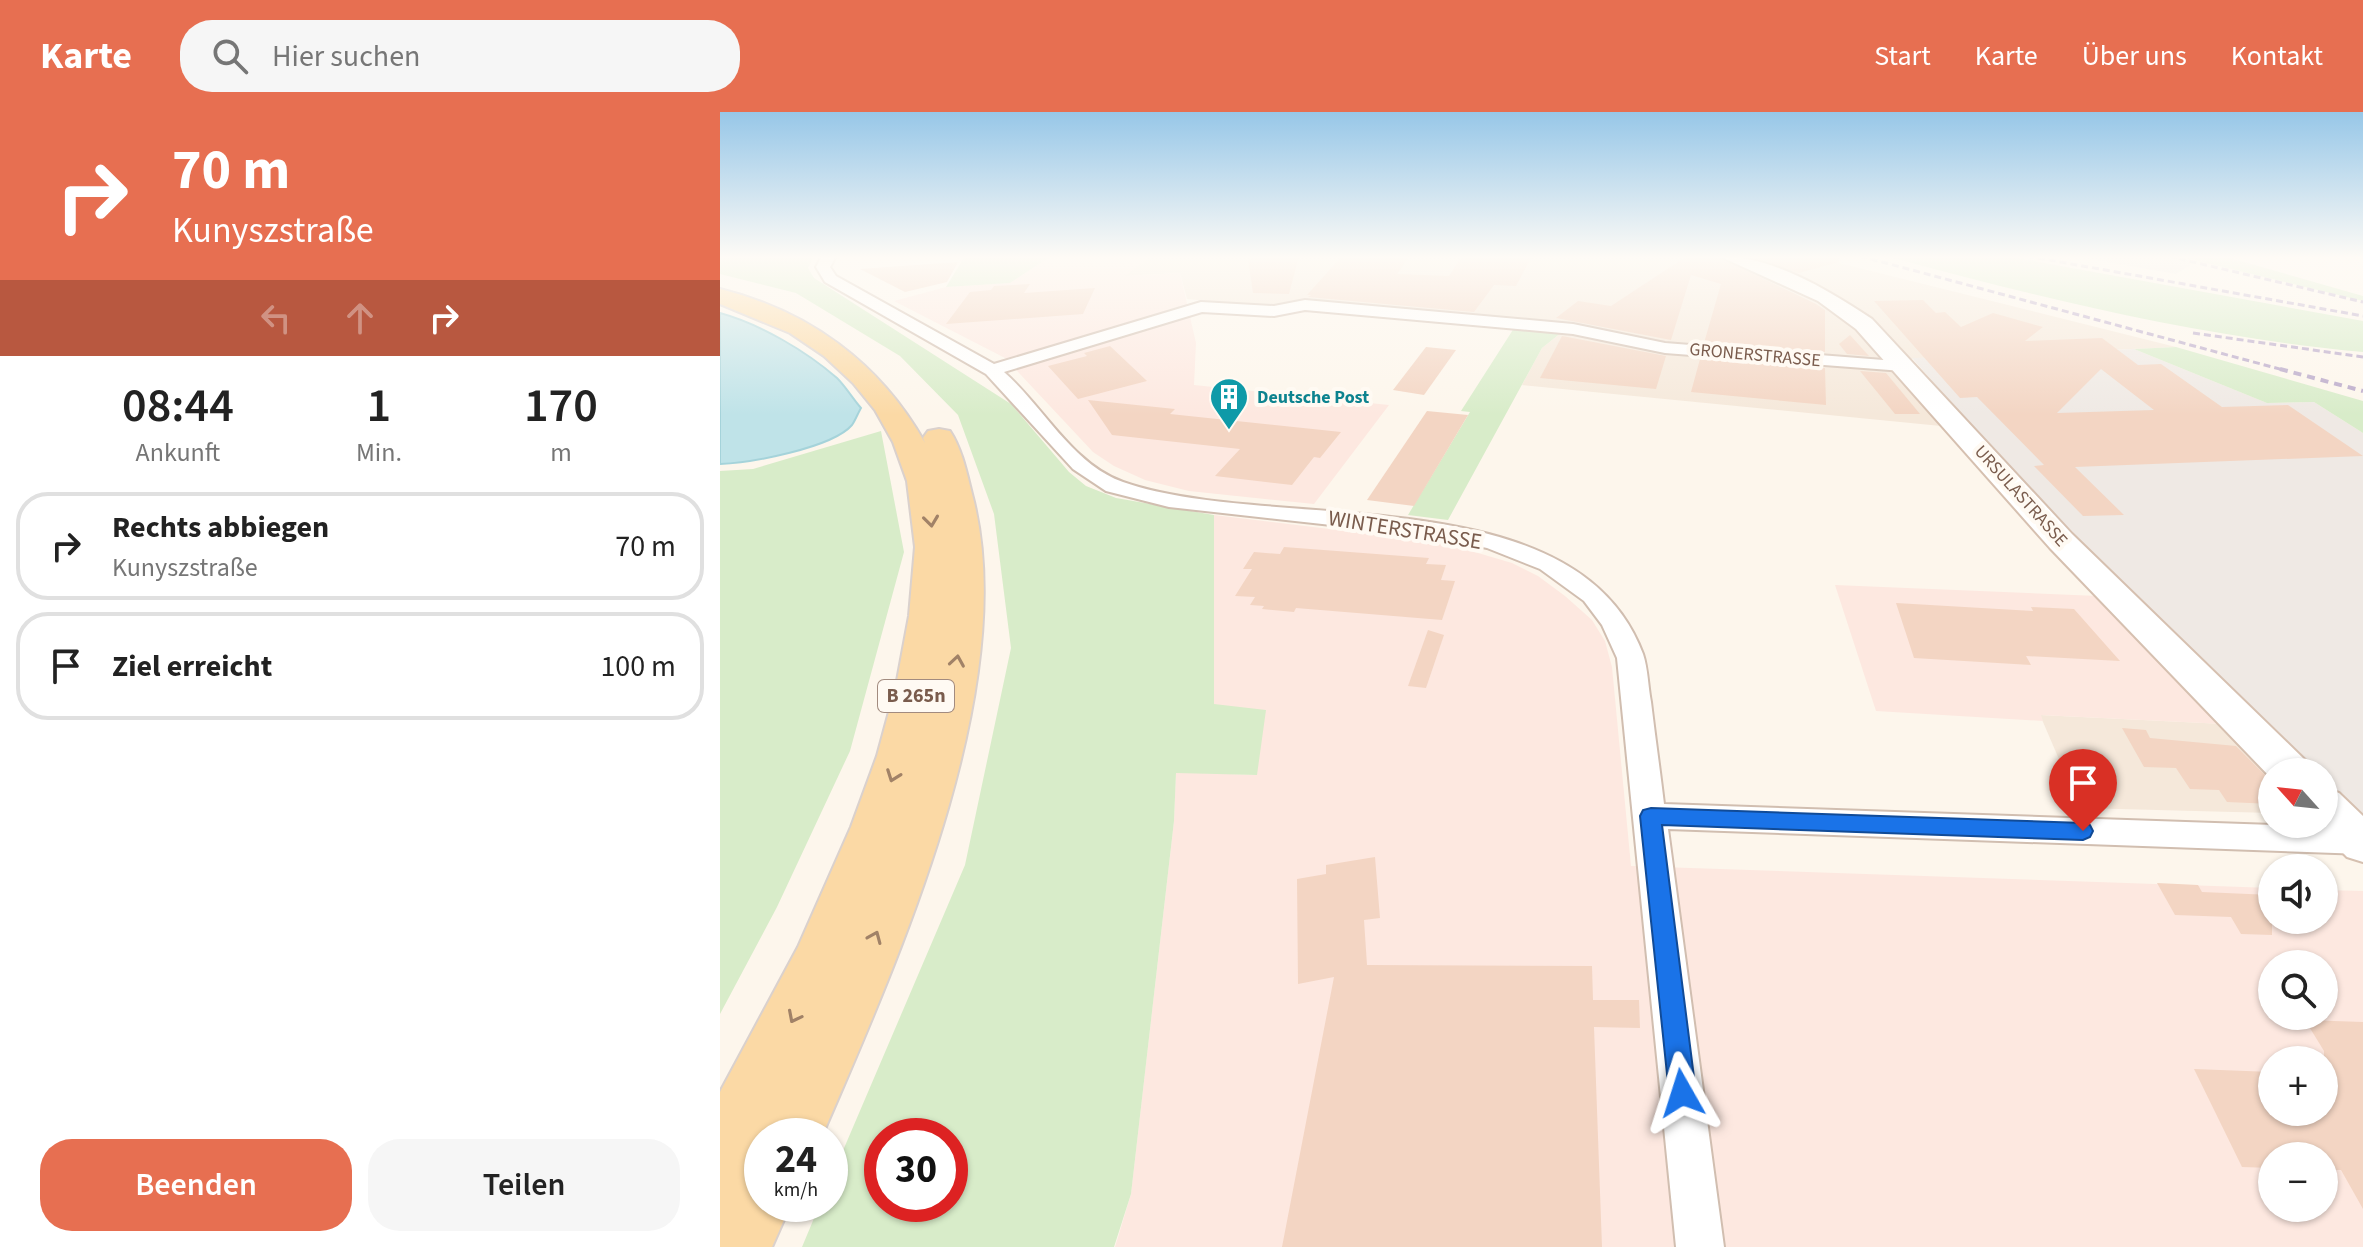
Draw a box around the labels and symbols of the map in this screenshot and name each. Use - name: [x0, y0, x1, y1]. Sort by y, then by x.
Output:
- street label: GRONERSTRASSE: [1688, 337, 1822, 373]
- building icon: Deutsche Post: [1208, 376, 1250, 431]
- place label: Deutsche Post: [1257, 385, 1369, 410]
- street label: URSULASTRASSE: [1969, 440, 2073, 552]
- street label: WINTERSTRASSE: [1326, 502, 1484, 558]
- one-way arrow: [922, 515, 939, 528]
- one-way arrow: [947, 654, 964, 668]
- road number: B 265n: [878, 680, 954, 712]
- pin: [2049, 749, 2117, 831]
- north arrow: [2258, 758, 2338, 838]
- one-way arrow: [886, 769, 902, 783]
- one-way arrow: [865, 930, 882, 944]
- one-way arrow: [789, 1008, 804, 1023]
- position arrow: [1640, 1051, 1724, 1135]
- speed limit sign: 30: [864, 1118, 968, 1222]

